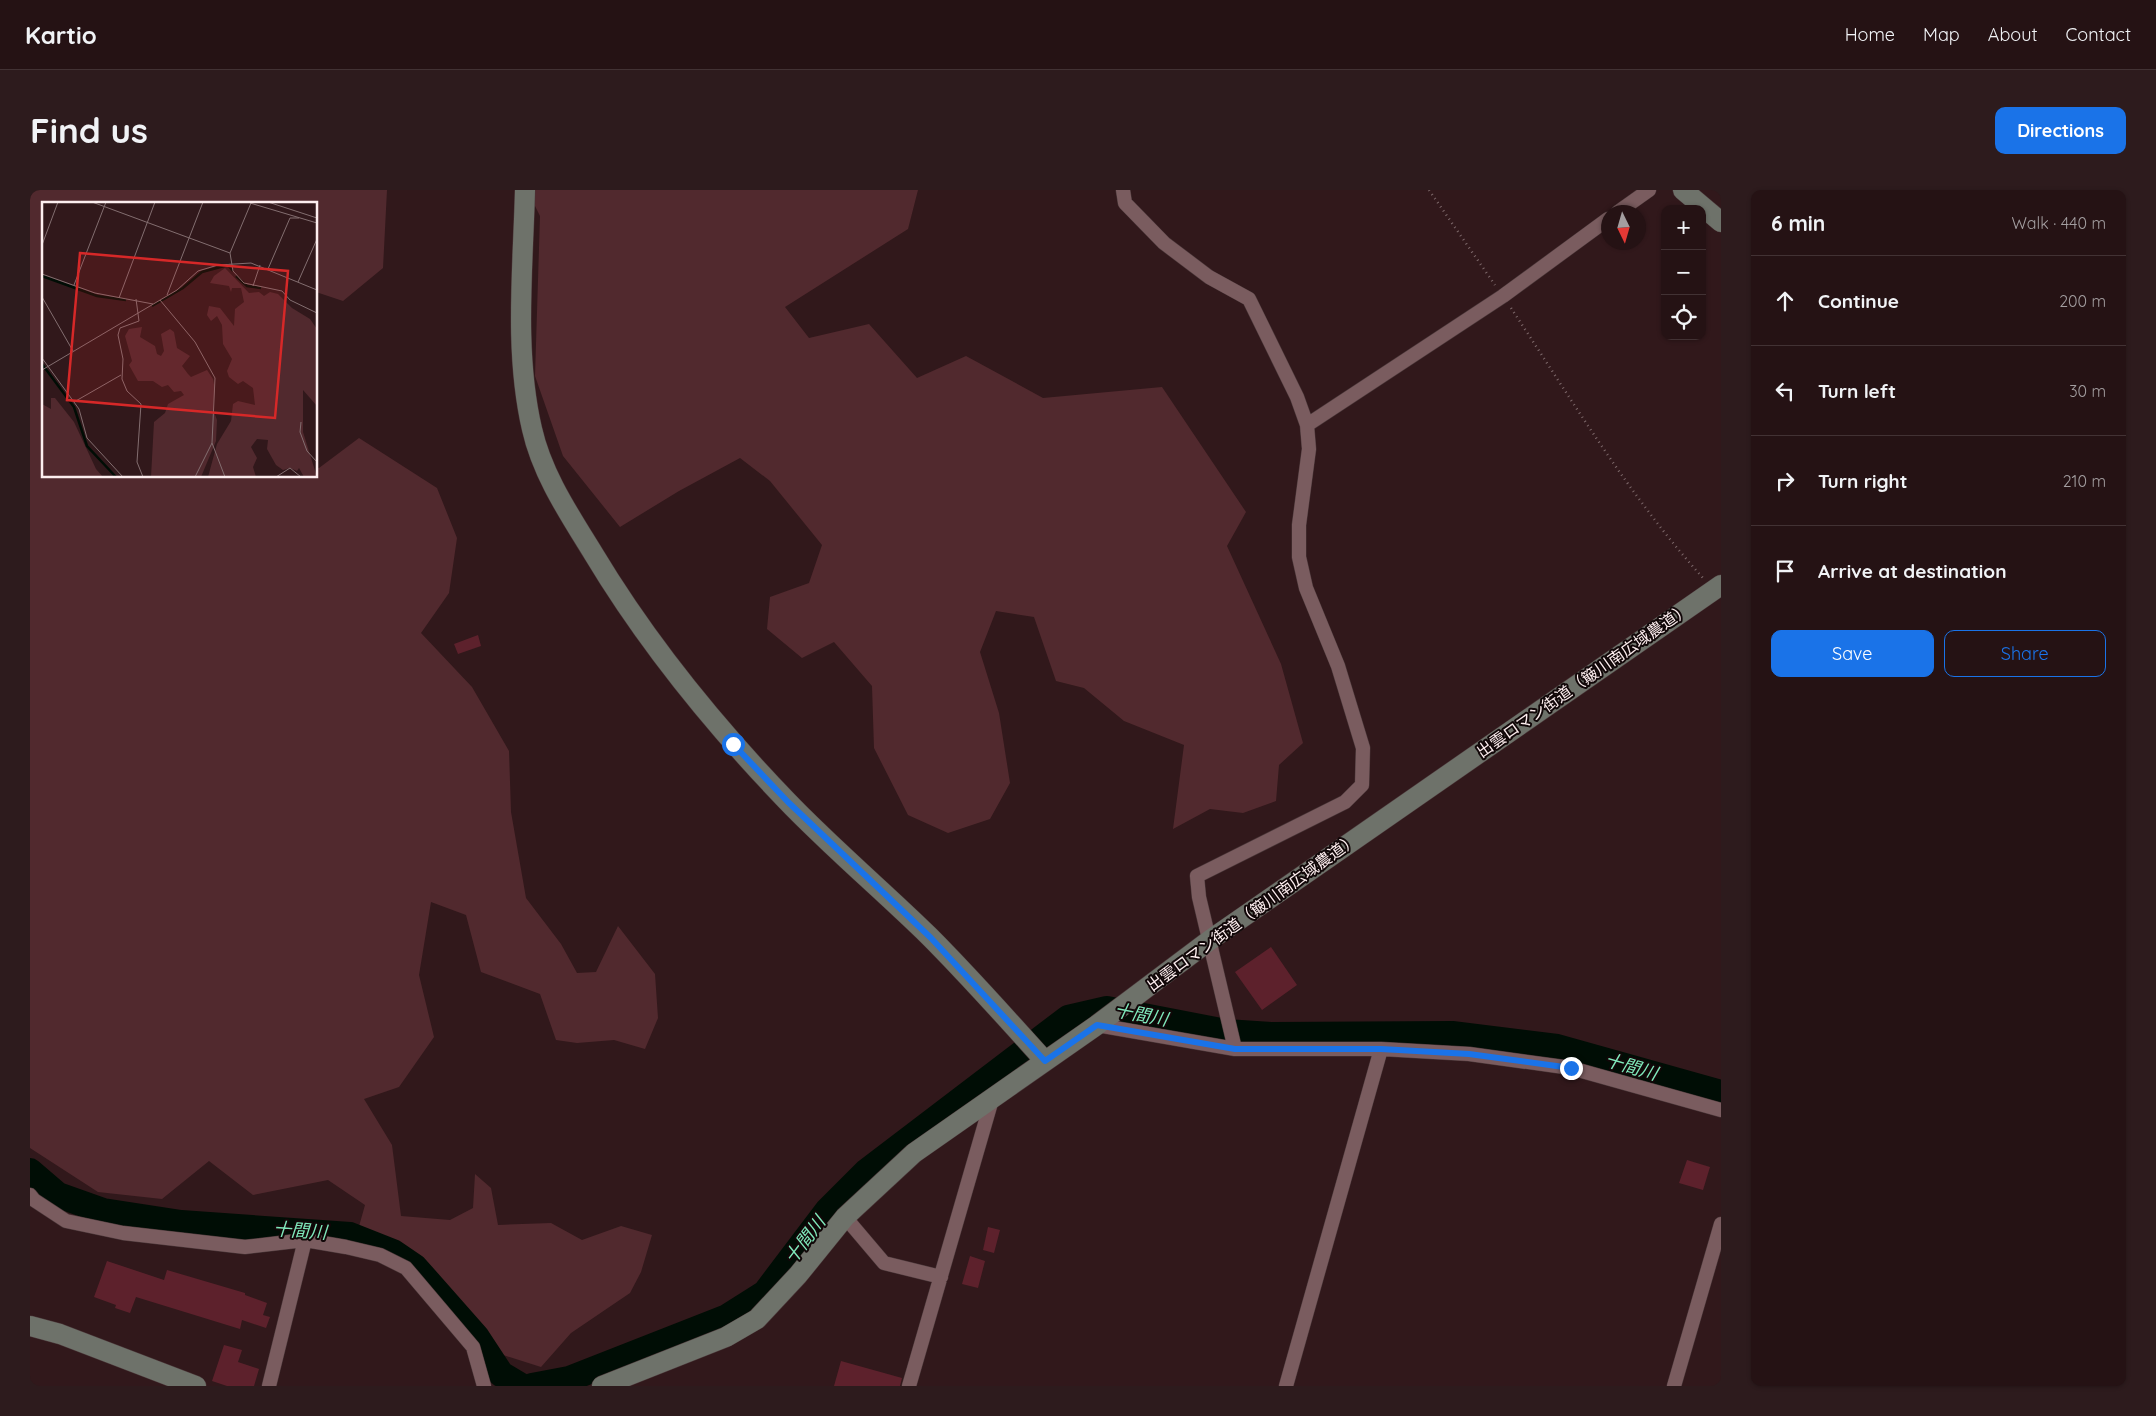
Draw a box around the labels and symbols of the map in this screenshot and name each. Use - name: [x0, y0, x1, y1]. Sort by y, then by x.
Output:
- inset map: [42, 202, 318, 478]
- north arrow: [1601, 205, 1646, 250]
- street label: 出雲ロマン街道（簸川南広域農道）: [1472, 598, 1694, 762]
- route start: [722, 733, 745, 756]
- street label: 出雲ロマン街道（簸川南広域農道）: [1143, 829, 1361, 995]
- water label: 十間川: [1112, 998, 1172, 1031]
- water label: 十間川: [1602, 1048, 1662, 1086]
- route end: [1560, 1057, 1583, 1080]
- water label: 十間川: [779, 1210, 831, 1268]
- water label: 十間川: [272, 1217, 330, 1244]

